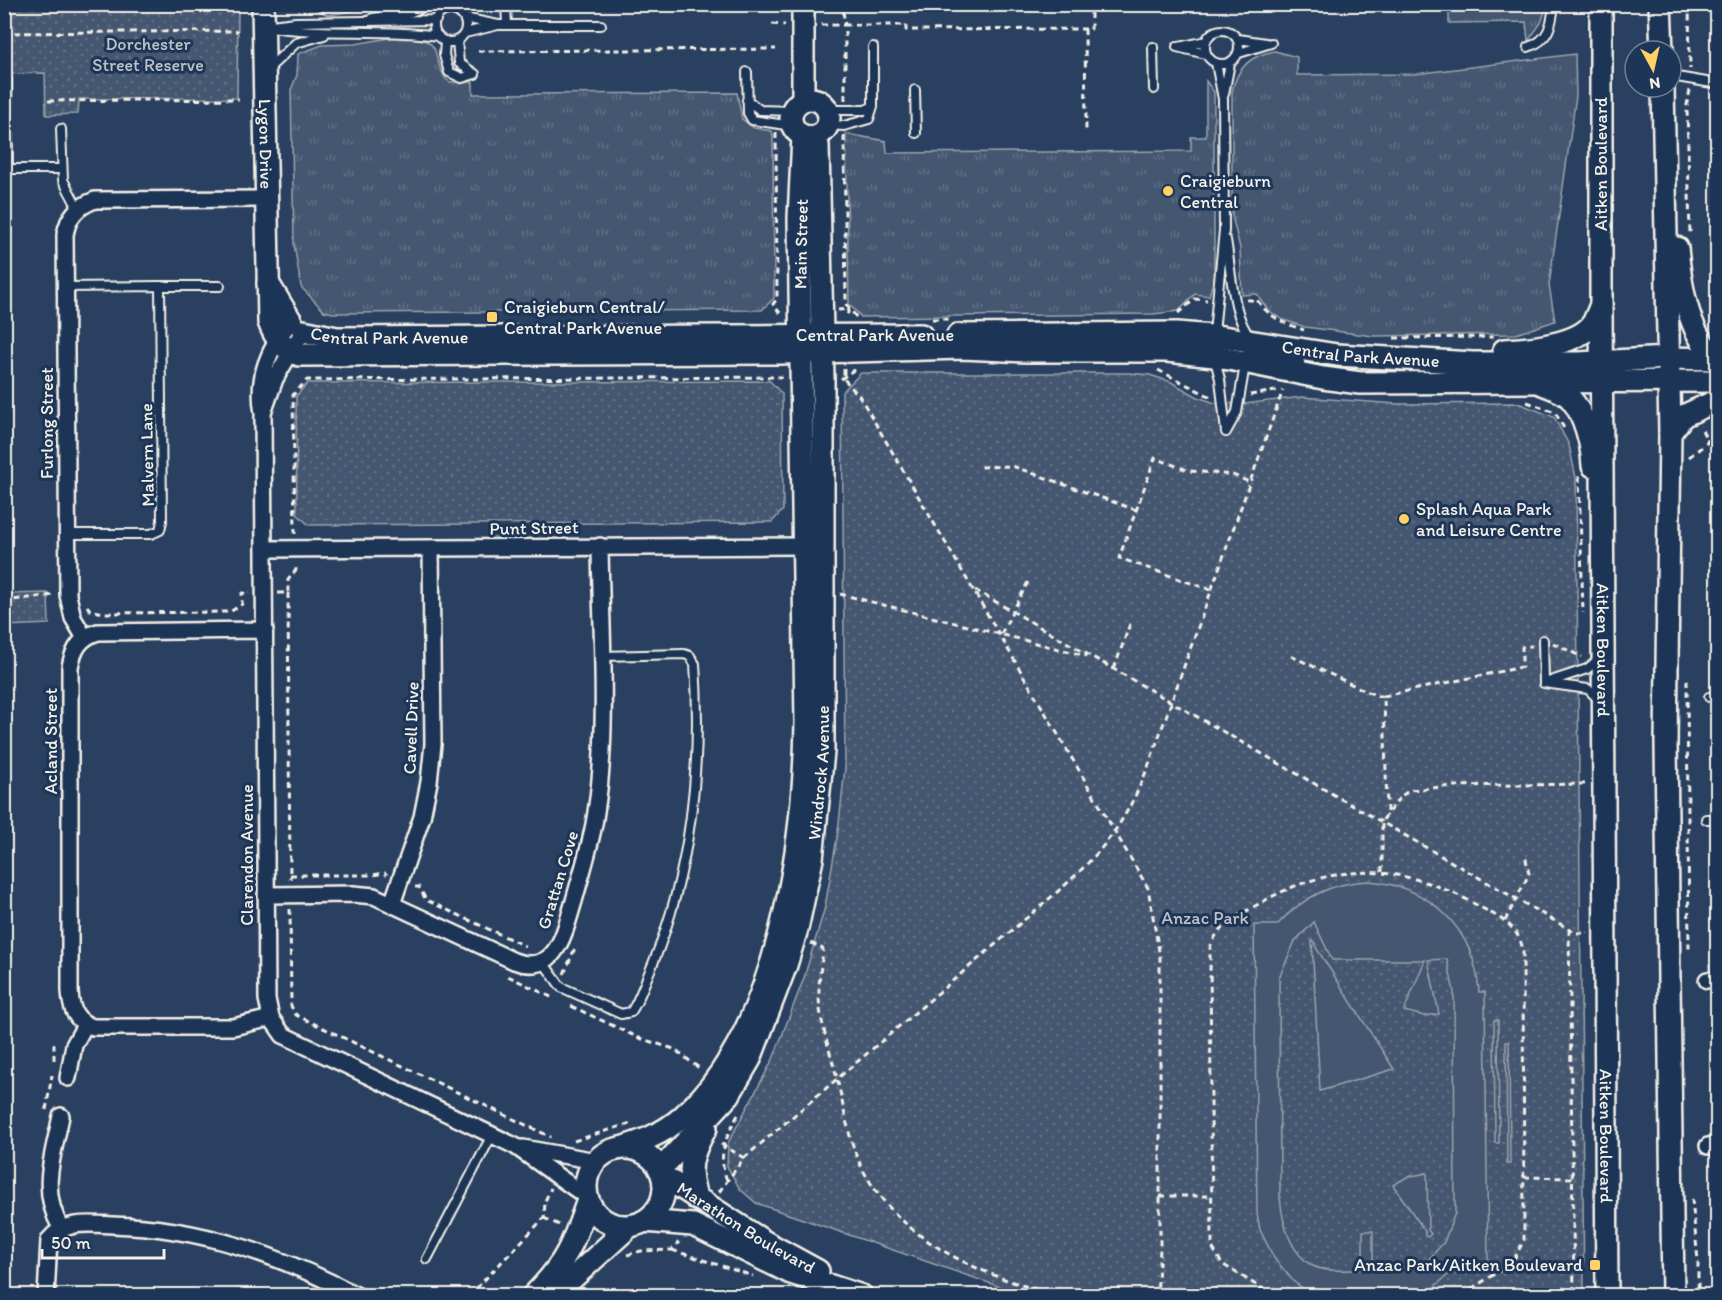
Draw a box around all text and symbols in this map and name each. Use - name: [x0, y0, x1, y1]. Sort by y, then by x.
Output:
- park label: Dorchester Street Reserve: [92, 33, 204, 76]
- north arrow: [1623, 39, 1683, 99]
- text: N: [1648, 73, 1662, 94]
- street label: Aitken Boulevard: [1590, 97, 1612, 231]
- street label: Lygon Drive: [254, 99, 277, 189]
- place label: Craigieburn Central: [1180, 170, 1271, 213]
- marker: Craigieburn Central: [1161, 184, 1175, 198]
- street label: Main Street: [789, 198, 813, 289]
- place label: Craigieburn Central/ Central Park Avenue: [504, 296, 665, 339]
- marker: Craigieburn Central/ Central Park Avenue: [485, 310, 499, 324]
- street label: Central Park Avenue: [308, 322, 469, 349]
- street label: Central Park Avenue: [796, 324, 954, 346]
- street label: Central Park Avenue: [1280, 335, 1440, 372]
- street label: Furlong Street: [36, 367, 58, 479]
- street label: Malvern Lane: [135, 403, 159, 507]
- place label: Splash Aqua Park and Leisure Centre: [1416, 498, 1562, 541]
- marker: Splash Aqua Park and Leisure Centre: [1397, 512, 1411, 526]
- street label: Punt Street: [489, 516, 579, 540]
- street label: Aitken Boulevard: [1592, 583, 1614, 717]
- street label: Cavell Drive: [398, 681, 424, 775]
- street label: Acland Street: [40, 688, 62, 794]
- street label: Windrock Avenue: [803, 705, 834, 841]
- street label: Clarendon Avenue: [236, 784, 258, 926]
- street label: Grattan Cove: [533, 828, 583, 932]
- park label: Anzac Park: [1161, 907, 1249, 929]
- street label: Aitken Boulevard: [1595, 1069, 1617, 1203]
- street label: Marathon Boulevard: [673, 1177, 819, 1279]
- scale bar: [42, 1222, 164, 1260]
- text: 50 m: [51, 1232, 91, 1254]
- place label: Anzac Park/Aitken Boulevard: [1354, 1254, 1583, 1276]
- marker: Anzac Park/Aitken Boulevard: [1588, 1258, 1602, 1272]

